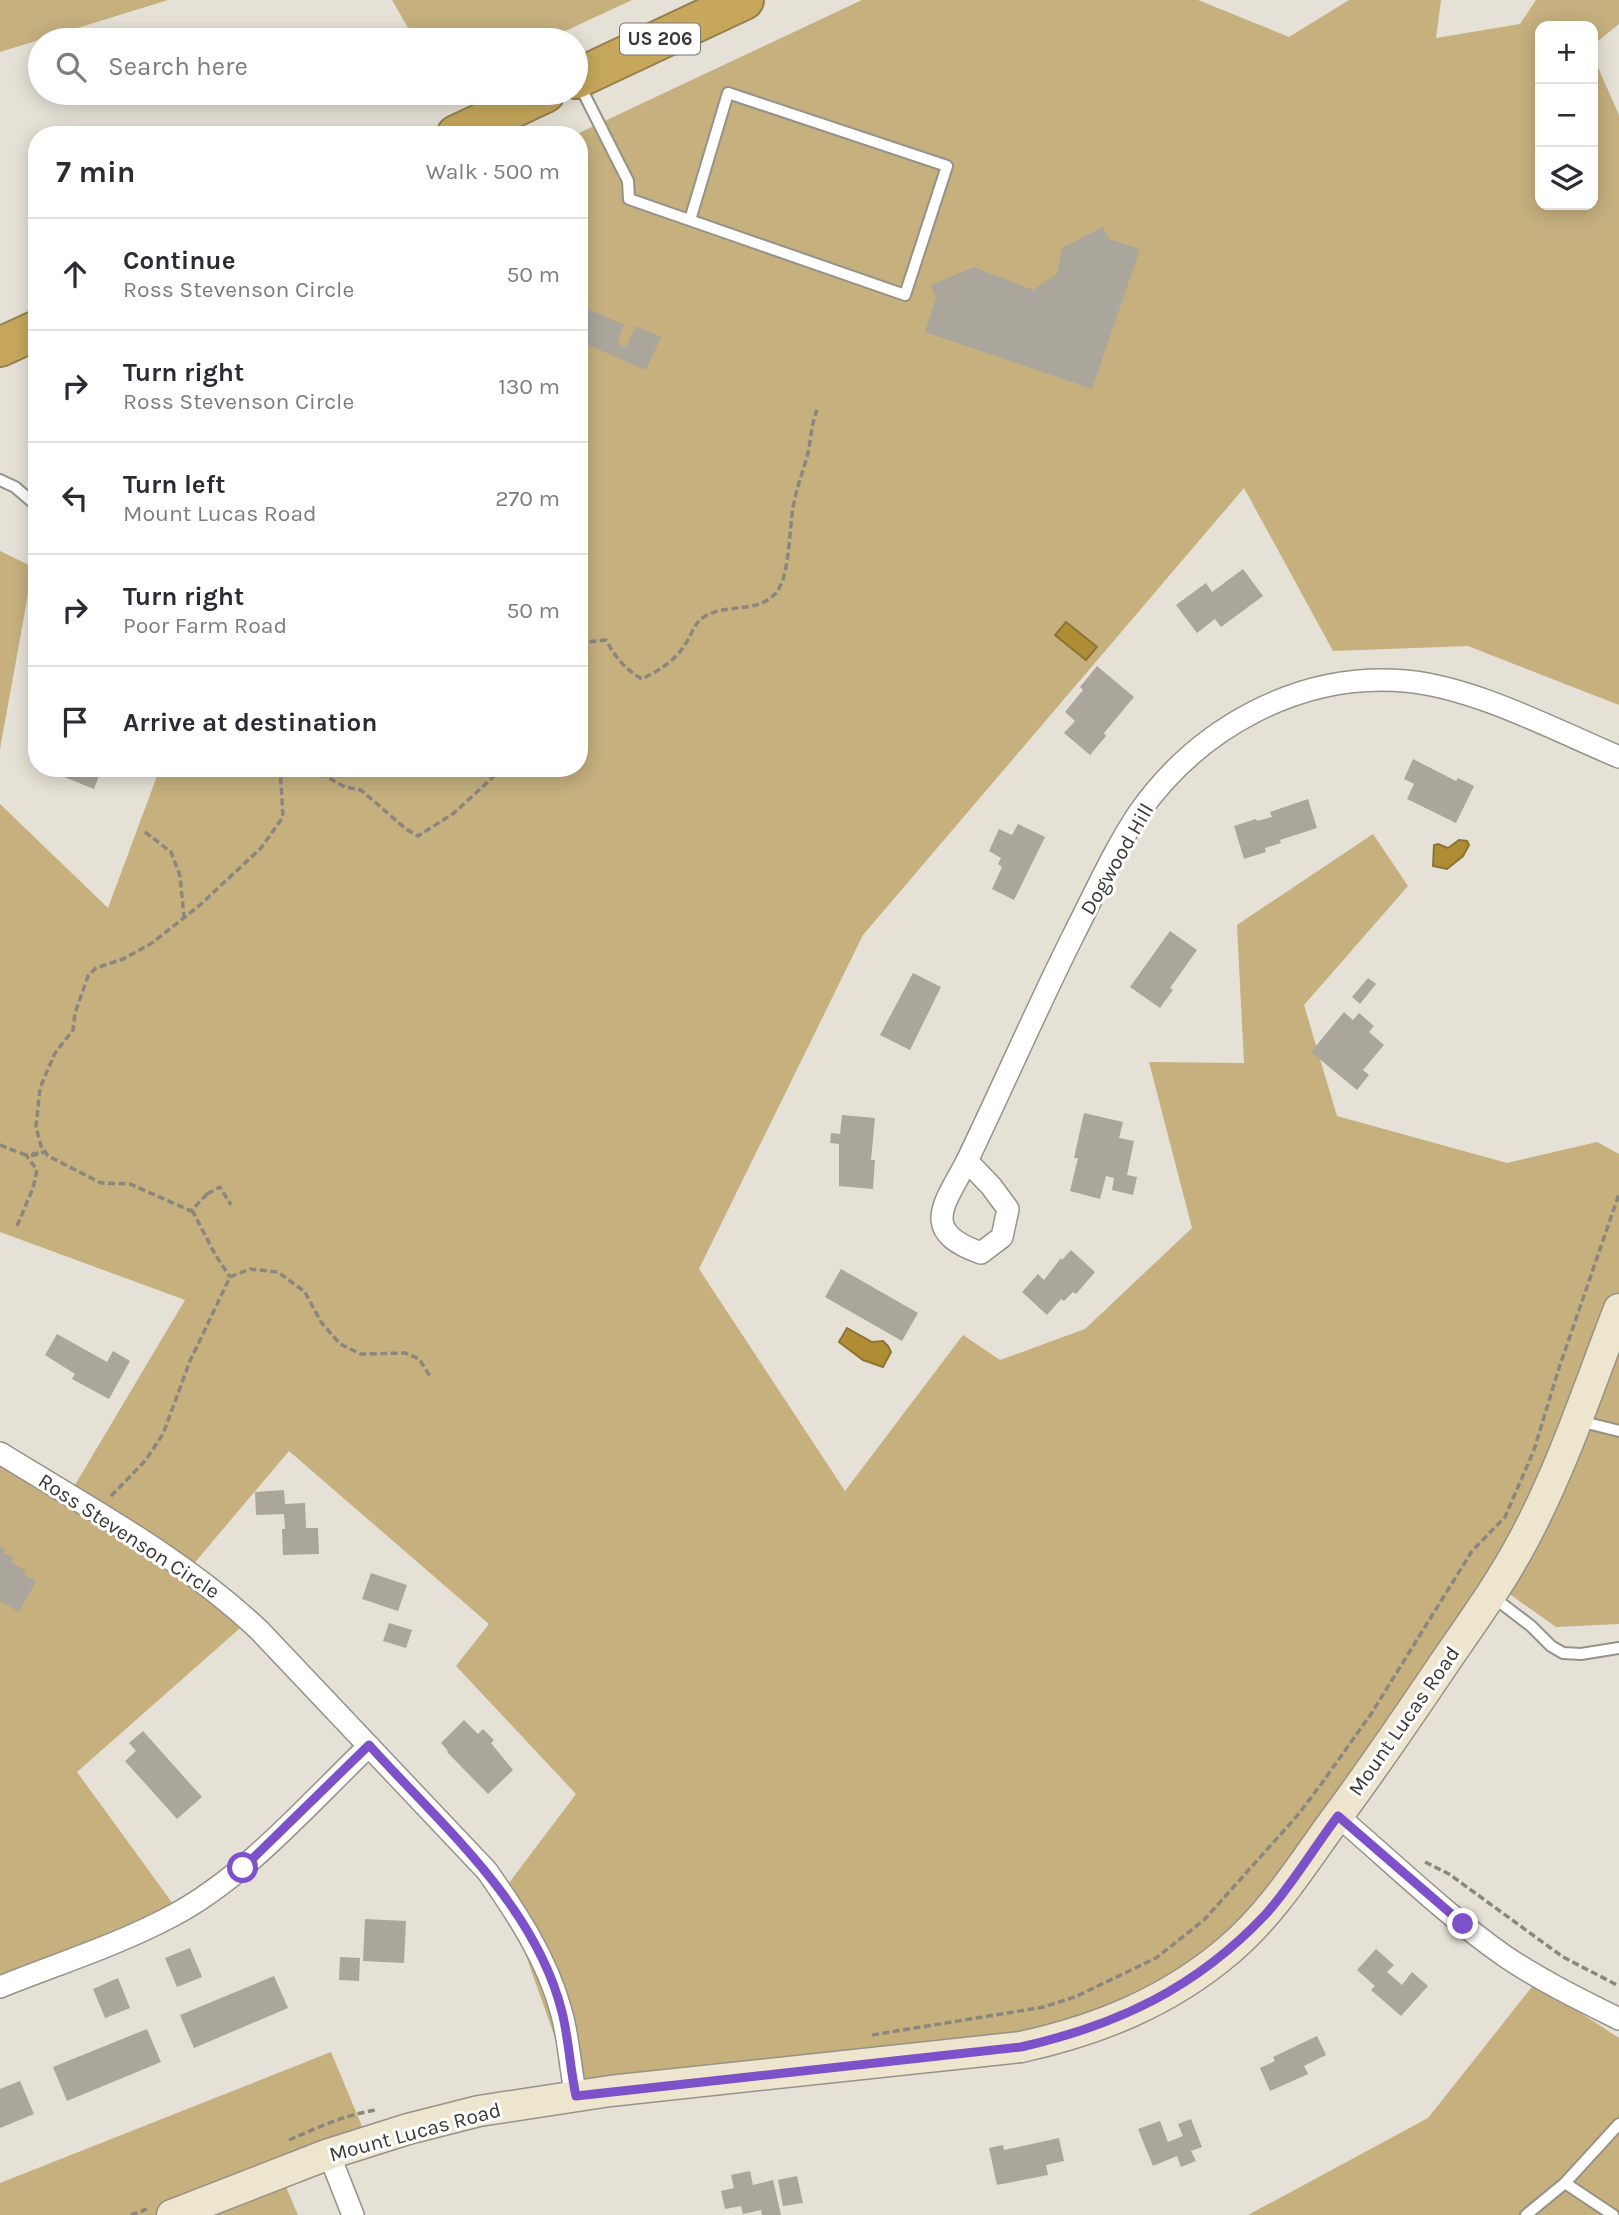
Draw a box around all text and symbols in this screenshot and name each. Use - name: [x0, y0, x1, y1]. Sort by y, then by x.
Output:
- map controls: [1535, 21, 1598, 210]
- button: +: [1535, 21, 1598, 84]
- road number: US 206: [620, 23, 700, 54]
- search box: [28, 28, 588, 105]
- icon: search: [52, 48, 90, 86]
- text: Search here: [108, 51, 248, 82]
- button: −: [1535, 84, 1598, 147]
- button: layers: [1535, 147, 1598, 210]
- text: 7 min: [56, 154, 136, 190]
- text: Walk · 500 m: [426, 158, 560, 185]
- text: Continue: [123, 245, 235, 276]
- icon: ahead: [56, 255, 94, 293]
- text: 50 m: [506, 261, 560, 288]
- text: Ross Stevenson Circle: [123, 276, 354, 303]
- text: Turn right: [123, 357, 244, 388]
- icon: right: [56, 367, 94, 405]
- text: 130 m: [498, 373, 560, 400]
- text: Ross Stevenson Circle: [123, 388, 354, 415]
- text: Turn left: [123, 469, 225, 500]
- icon: left: [56, 479, 94, 517]
- text: 270 m: [495, 485, 560, 512]
- text: Mount Lucas Road: [123, 500, 317, 527]
- text: Turn right: [123, 581, 244, 612]
- icon: right: [56, 591, 94, 629]
- text: 50 m: [506, 597, 560, 624]
- text: Poor Farm Road: [123, 612, 287, 639]
- icon: arrive: [56, 703, 94, 741]
- text: Arrive at destination: [123, 707, 377, 738]
- street label: Dogwood Hill: [1075, 799, 1159, 919]
- street label: Ross Stevenson Circle: [34, 1468, 224, 1604]
- street label: Mount Lucas Road: [1343, 1642, 1465, 1800]
- route start: [227, 1852, 258, 1883]
- route end: [1447, 1908, 1478, 1939]
- street label: Mount Lucas Road: [326, 2098, 504, 2166]

